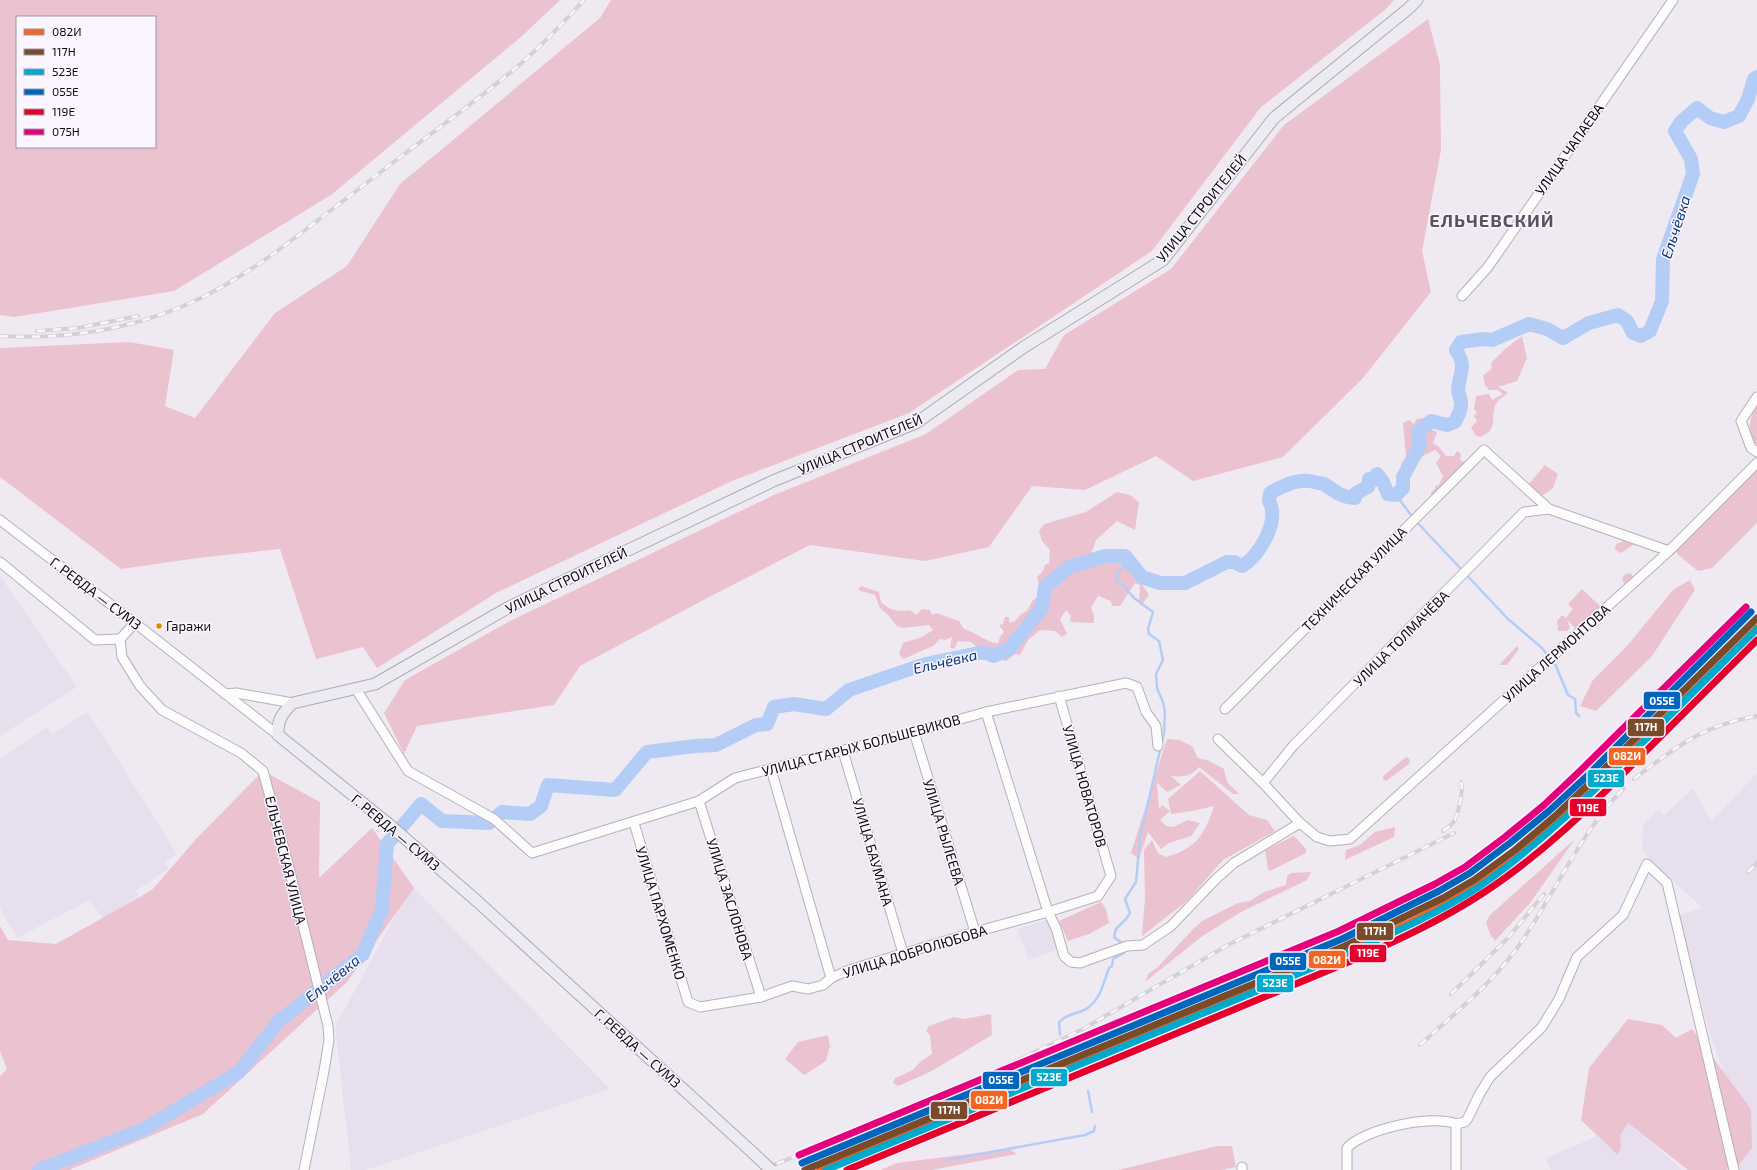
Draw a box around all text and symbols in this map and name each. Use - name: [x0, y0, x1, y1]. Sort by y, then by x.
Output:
- legend: [16, 16, 156, 148]
- text: 082И: [52, 24, 82, 38]
- text: 117Н: [52, 44, 76, 58]
- text: 523Е: [52, 64, 79, 78]
- text: 055Е: [52, 84, 79, 98]
- street label: УЛИЦА ЧАПАЕВА: [1531, 100, 1607, 198]
- text: 119Е: [52, 104, 75, 118]
- text: 075Н: [52, 124, 80, 138]
- street label: УЛИЦА СТРОИТЕЛЕЙ: [1152, 151, 1250, 265]
- water label: Ельчёвка: [1656, 193, 1694, 261]
- district label: ЕЛЬЧЕВСКИЙ: [1429, 209, 1555, 231]
- street label: УЛИЦА СТРОИТЕЛЕЙ: [795, 410, 925, 478]
- street label: ТЕХНИЧЕСКАЯ УЛИЦА: [1298, 523, 1410, 635]
- street label: УЛИЦА СТРОИТЕЛЕЙ: [502, 543, 630, 617]
- street label: Г. РЕВДА — СУМЗ: [47, 553, 145, 633]
- street label: УЛИЦА ТОЛМАЧЁВА: [1350, 586, 1453, 689]
- street label: УЛИЦА ЛЕРМОНТОВА: [1499, 600, 1613, 706]
- place label: Гаражи: [166, 618, 211, 634]
- marker: Гаражи: [154, 621, 164, 631]
- water label: Ельчёвка: [911, 645, 979, 677]
- line badge: 055Е: [1643, 691, 1681, 710]
- text: 055Е: [1649, 694, 1675, 707]
- street label: УЛИЦА СТАРЫХ БОЛЬШЕВИКОВ: [760, 710, 962, 780]
- line badge: 117Н: [1627, 718, 1665, 737]
- text: 117Н: [1635, 720, 1657, 733]
- street label: УЛИЦА НОВАТОРОВ: [1059, 723, 1111, 849]
- line badge: 082И: [1608, 747, 1646, 766]
- text: 082И: [1613, 749, 1641, 762]
- line badge: 523Е: [1587, 769, 1625, 788]
- text: 523Е: [1593, 771, 1619, 784]
- street label: УЛИЦА РЫЛЕЕВА: [920, 777, 968, 887]
- street label: Г. РЕВДА — СУМЗ: [348, 790, 444, 874]
- street label: ЕЛЬЧЕВСКАЯ УЛИЦА: [262, 794, 310, 926]
- street label: УЛИЦА БАУМАНА: [849, 796, 897, 908]
- line badge: 119Е: [1569, 798, 1607, 817]
- text: 119Е: [1577, 801, 1599, 814]
- street label: УЛИЦА ЗАСЛОНОВА: [703, 836, 757, 962]
- street label: УЛИЦА ПАРХОМЕНКО: [633, 844, 689, 982]
- street label: УЛИЦА ДОБРОЛЮБОВА: [841, 921, 989, 981]
- line badge: 117Н: [1356, 922, 1394, 941]
- text: 117Н: [1364, 924, 1386, 937]
- line badge: 119Е: [1349, 944, 1387, 963]
- text: 119Е: [1357, 946, 1379, 959]
- water label: Ельчёвка: [301, 950, 363, 1006]
- line badge: 082И: [1308, 950, 1346, 969]
- line badge: 055Е: [1269, 952, 1307, 971]
- text: 082И: [1313, 953, 1341, 966]
- text: 055Е: [1275, 954, 1301, 967]
- line badge: 523Е: [1256, 974, 1294, 993]
- text: 523Е: [1262, 976, 1288, 989]
- street label: Г. РЕВДА — СУМЗ: [591, 1005, 685, 1091]
- line badge: 523Е: [1030, 1068, 1068, 1087]
- text: 523Е: [1036, 1070, 1062, 1083]
- line badge: 055Е: [982, 1071, 1020, 1090]
- text: 055Е: [988, 1073, 1014, 1086]
- line badge: 082И: [970, 1090, 1008, 1110]
- text: 082И: [975, 1093, 1003, 1106]
- line badge: 117Н: [930, 1101, 968, 1120]
- text: 117Н: [938, 1103, 960, 1116]

